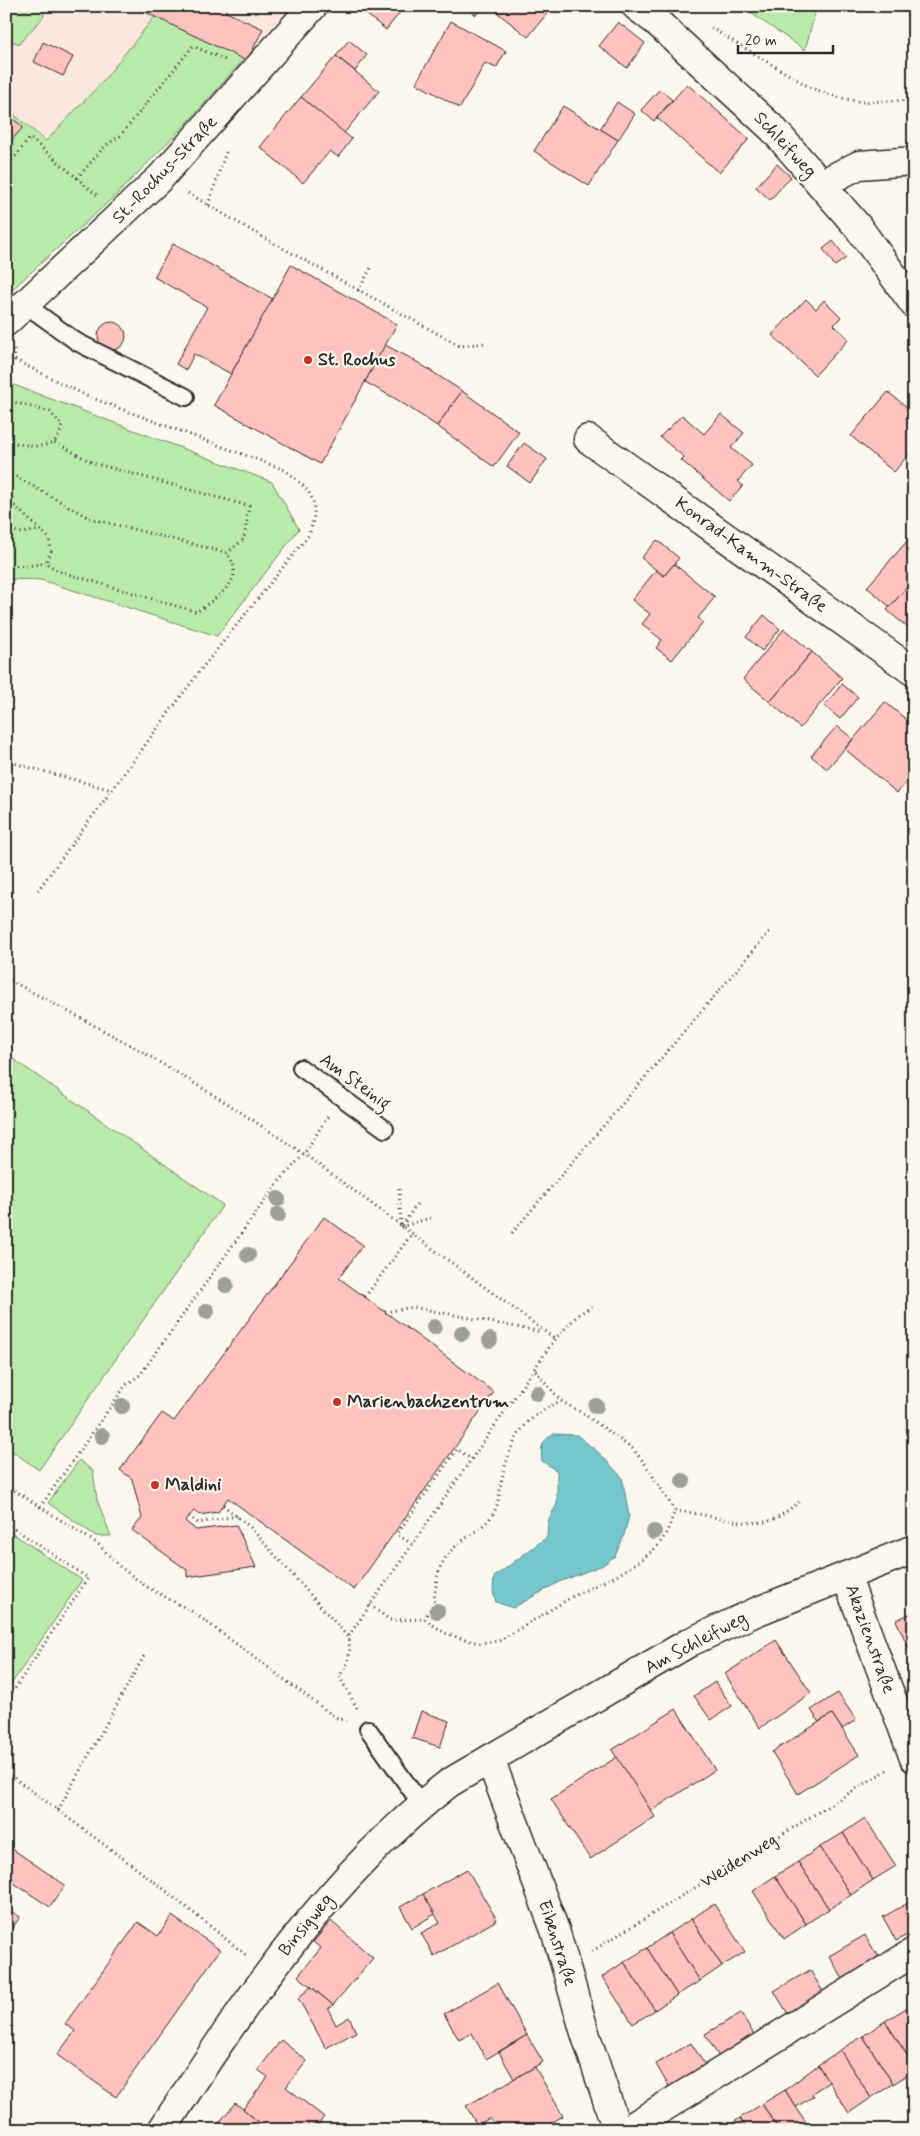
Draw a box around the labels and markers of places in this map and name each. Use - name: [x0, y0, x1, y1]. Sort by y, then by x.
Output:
- place label: St. Rochus: [318, 348, 396, 372]
- marker: St. Rochus: [302, 354, 314, 366]
- place label: Marienbachzentrum: [347, 1390, 509, 1414]
- marker: Marienbachzentrum: [331, 1396, 343, 1408]
- place label: Maldini: [165, 1473, 221, 1497]
- marker: Maldini: [149, 1479, 161, 1491]

